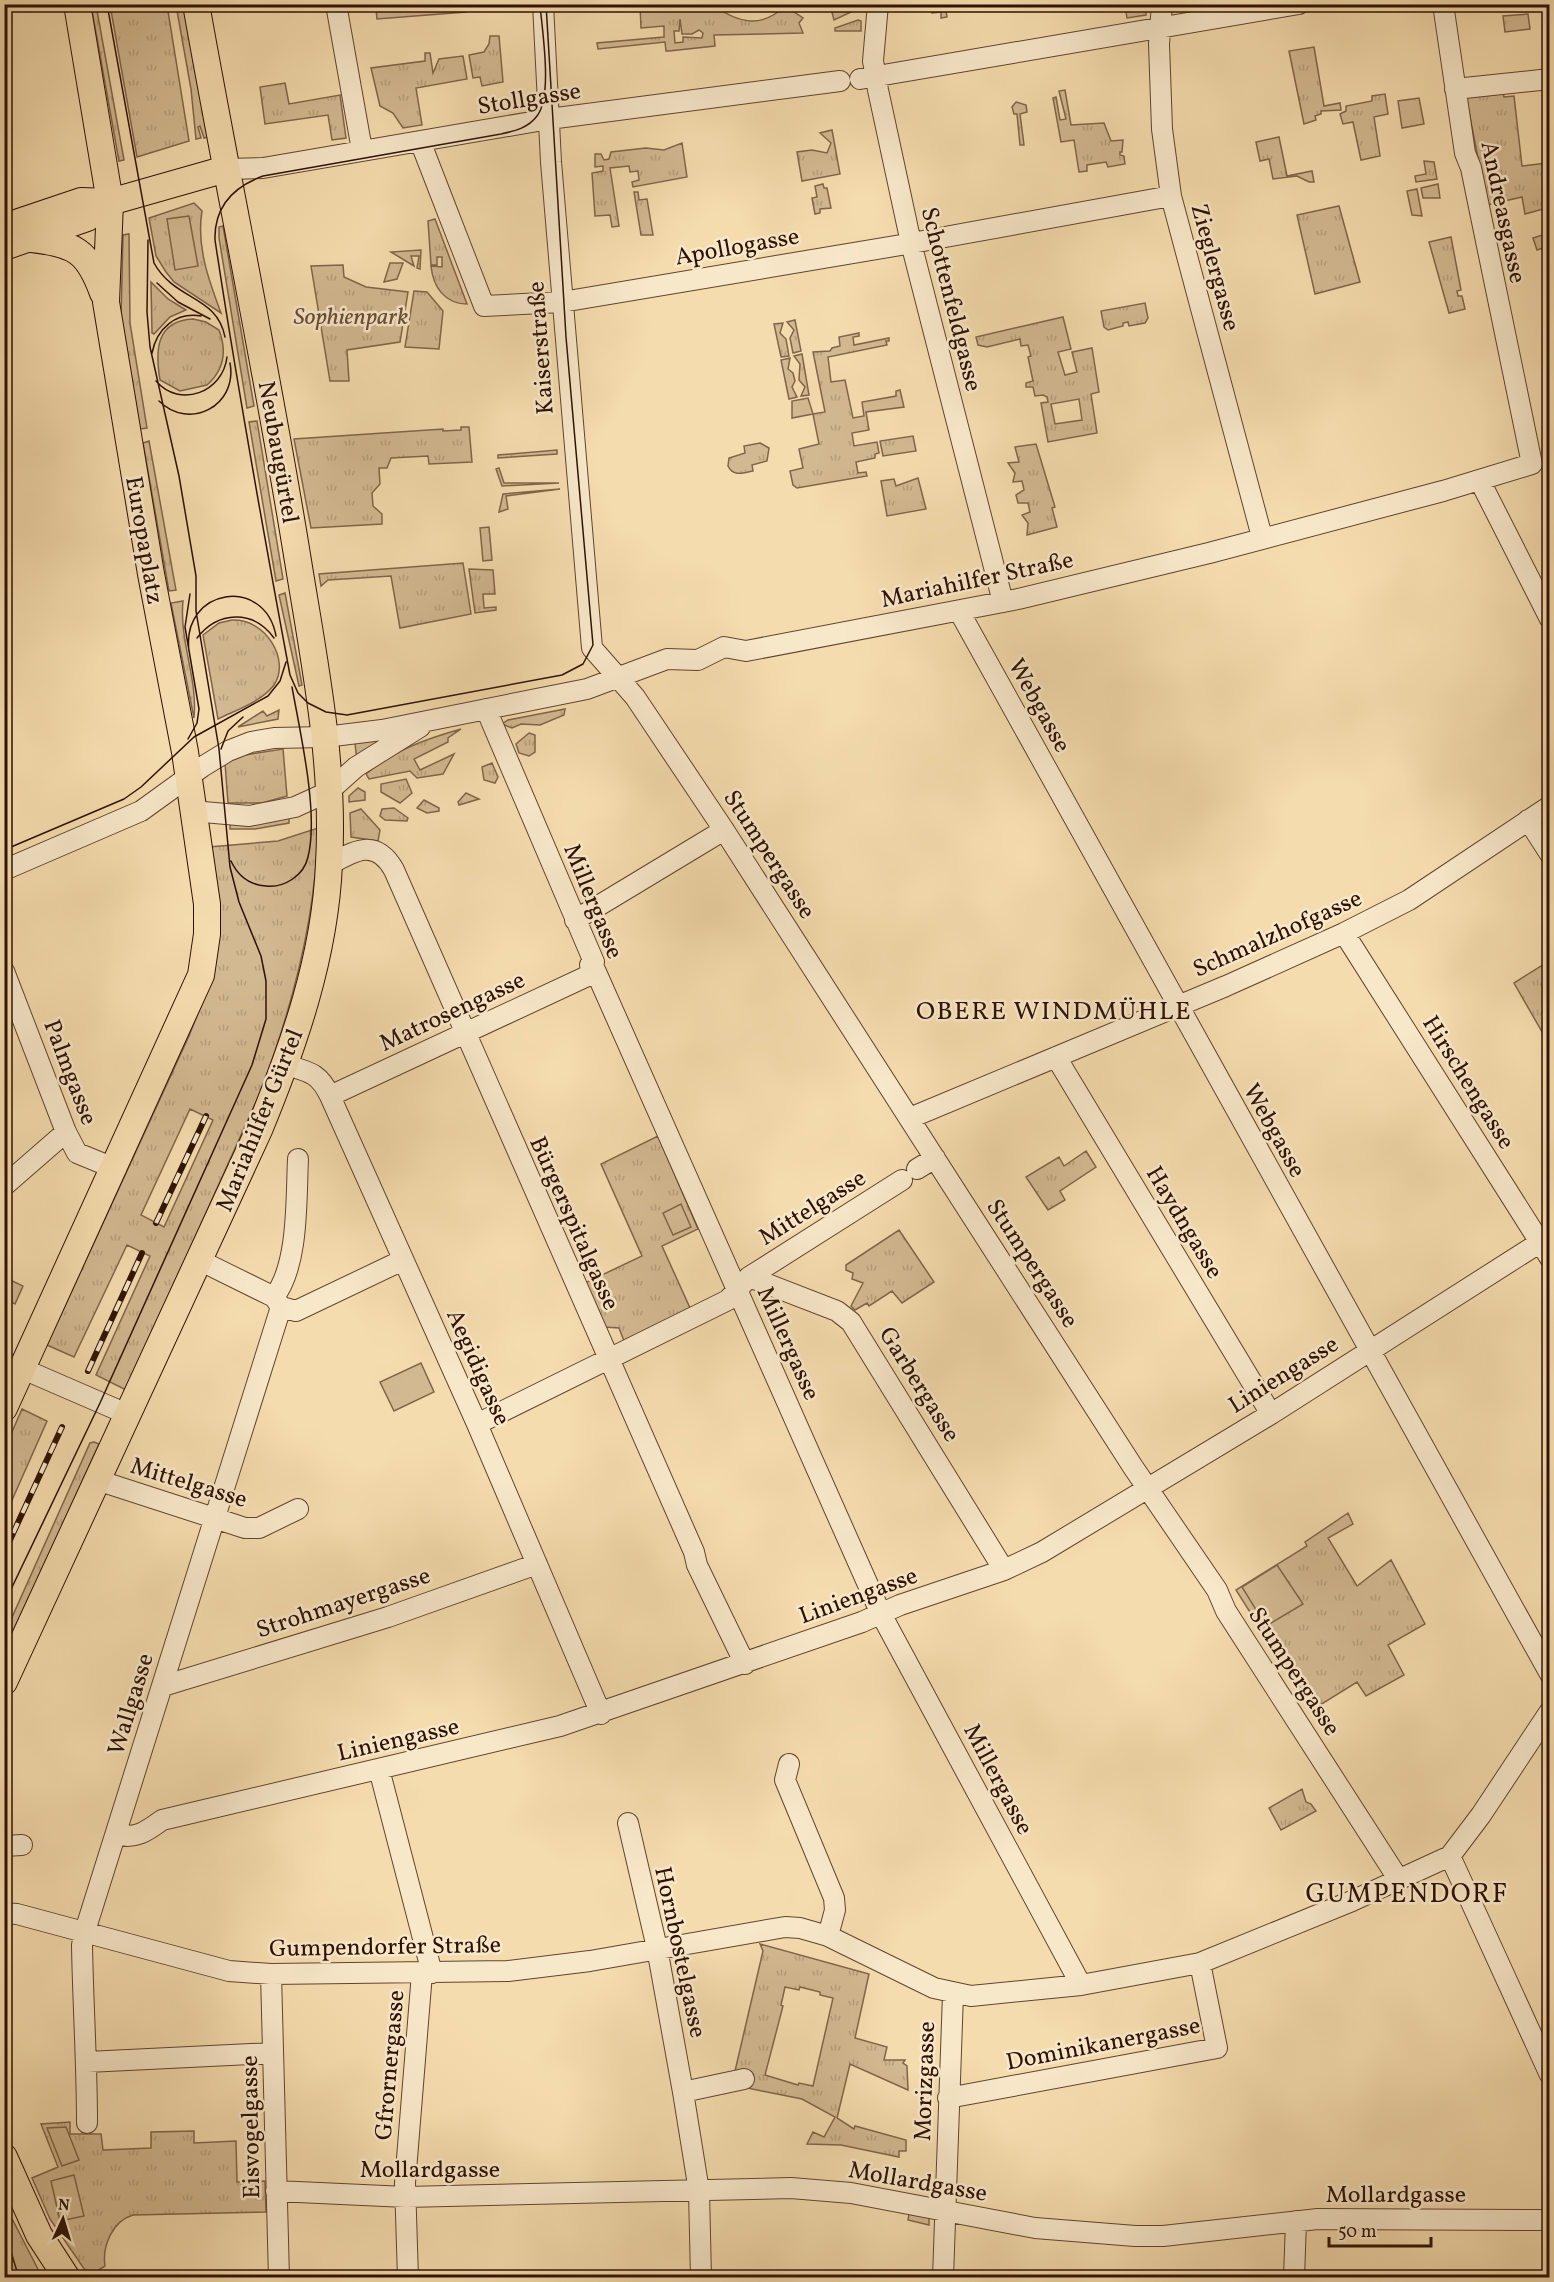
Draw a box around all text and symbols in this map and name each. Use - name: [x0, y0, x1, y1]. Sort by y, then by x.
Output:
- street label: Stollgasse: [475, 75, 584, 125]
- street label: Andreasgasse: [1470, 138, 1534, 287]
- street label: Zieglergasse: [1181, 200, 1247, 335]
- street label: Schottenfeldgasse: [911, 204, 989, 395]
- street label: Apollogasse: [673, 220, 802, 276]
- street label: Kaiserstraße: [520, 280, 564, 416]
- park label: Sophienpark: [294, 301, 408, 335]
- street label: Neubaugürtel: [248, 379, 306, 526]
- street label: Europaplatz: [115, 474, 171, 607]
- street label: Mariahilfer Straße: [878, 544, 1077, 618]
- street label: Webgasse: [998, 653, 1078, 759]
- street label: Stumpergasse: [714, 784, 823, 926]
- street label: Millergasse: [554, 839, 631, 964]
- street label: Schmalzhofgasse: [1188, 882, 1368, 987]
- street label: Matrosengasse: [374, 964, 531, 1061]
- district label: OBERE WINDMÜHLE: [916, 994, 1192, 1030]
- street label: Hirschengasse: [1413, 1010, 1522, 1156]
- street label: Palmgasse: [33, 1015, 105, 1130]
- street label: Mariahilfer Gürtel: [209, 1024, 313, 1217]
- street label: Webgasse: [1233, 1078, 1313, 1184]
- street label: Bürgerspitalgasse: [520, 1131, 627, 1316]
- street label: Haydngasse: [1136, 1160, 1230, 1286]
- street label: Mittelgasse: [753, 1162, 873, 1255]
- street label: Stumpergasse: [977, 1193, 1086, 1335]
- street label: Millergasse: [747, 1281, 827, 1406]
- street label: Aegidigasse: [436, 1304, 518, 1431]
- street label: Garbergasse: [869, 1321, 967, 1449]
- street label: Liniengasse: [1222, 1328, 1346, 1423]
- street label: Mittelgasse: [126, 1450, 251, 1518]
- street label: Strohmayergasse: [252, 1560, 435, 1648]
- street label: Liniengasse: [795, 1560, 923, 1634]
- street label: Stumpergasse: [1239, 1601, 1348, 1743]
- street label: Wallgasse: [100, 1649, 163, 1760]
- street label: Liniengasse: [334, 1710, 463, 1771]
- street label: Millergasse: [954, 1718, 1041, 1842]
- street label: Hornbostelgasse: [644, 1864, 714, 2041]
- district label: GUMPENDORF: [1305, 1876, 1509, 1914]
- street label: Gumpendorfer Straße: [269, 1929, 501, 1967]
- street label: Gfrornergasse: [367, 1989, 414, 2142]
- street label: Dominikanergasse: [1003, 2009, 1203, 2080]
- street label: Morizgasse: [907, 2020, 945, 2142]
- street label: Eisvogelgasse: [234, 2055, 270, 2199]
- street label: Mollardgasse: [360, 2154, 500, 2188]
- street label: Mollardgasse: [846, 2154, 990, 2212]
- street label: Mollardgasse: [1326, 2179, 1466, 2213]
- north arrow: [33, 2189, 93, 2249]
- text: N: [57, 2195, 71, 2217]
- scale bar: [1329, 2210, 1431, 2248]
- text: 50 m: [1338, 2220, 1377, 2245]

